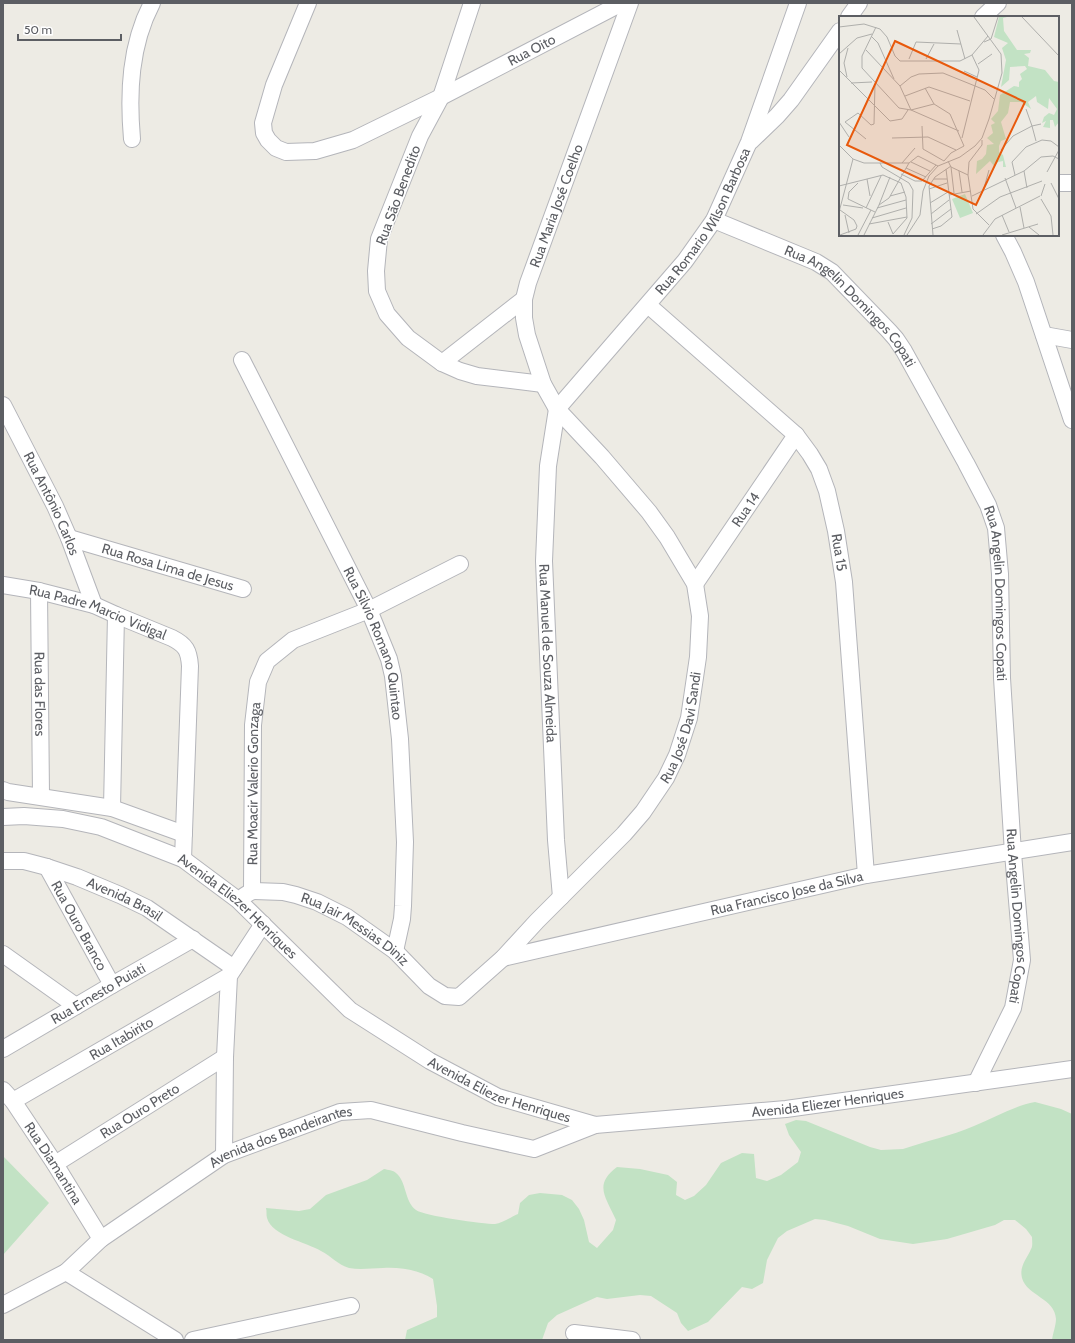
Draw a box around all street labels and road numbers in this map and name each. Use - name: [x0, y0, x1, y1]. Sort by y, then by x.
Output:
- street label: Rua Oito: [504, 30, 559, 70]
- street label: Rua Maria José Coelho: [525, 141, 587, 270]
- street label: Rua São Benedito: [372, 142, 424, 247]
- street label: Rua Romario Wilson Barbosa: [651, 145, 754, 298]
- street label: Rua Angelin Domingos Copati: [782, 241, 920, 370]
- street label: Rua Antônio Carlos: [20, 449, 84, 558]
- street label: Rua 14: [727, 489, 764, 530]
- street label: Rua Angelin Domingos Copati: [980, 503, 1011, 681]
- street label: Rua 15: [828, 532, 851, 572]
- street label: Rua Rosa Lima de Jesus: [100, 539, 236, 595]
- street label: Rua Manuel de Souza Almeida: [535, 563, 561, 743]
- street label: Rua Silvio Romano Quintao: [340, 564, 407, 721]
- street label: Rua Padre Marcio Vidigal: [28, 580, 170, 644]
- street label: Rua das Flores: [31, 652, 49, 737]
- street label: Rua José Davi Sandi: [656, 670, 705, 787]
- street label: Rua Moacir Valerio Gonzaga: [243, 701, 265, 865]
- street label: Rua Angelin Domingos Copati: [1002, 828, 1031, 1005]
- street label: Avenida Eliezer Henriques: [175, 849, 302, 963]
- street label: Rua Francisco Jose da Silva: [709, 867, 865, 919]
- street label: Avenida Brasil: [84, 873, 167, 925]
- street label: Rua Ouro Branco: [47, 878, 111, 974]
- street label: Rua Jair Messias Diniz: [299, 888, 413, 970]
- street label: Rua Ernesto Puiati: [47, 959, 148, 1028]
- street label: Rua Itabirito: [86, 1013, 157, 1064]
- street label: Avenida Eliezer Henriques: [425, 1053, 573, 1127]
- street label: Rua Ouro Preto: [97, 1079, 183, 1142]
- street label: Avenida Eliezer Henriques: [751, 1084, 905, 1121]
- street label: Avenida dos Bandeirantes: [205, 1102, 353, 1172]
- street label: Rua Diamantina: [20, 1118, 87, 1208]

